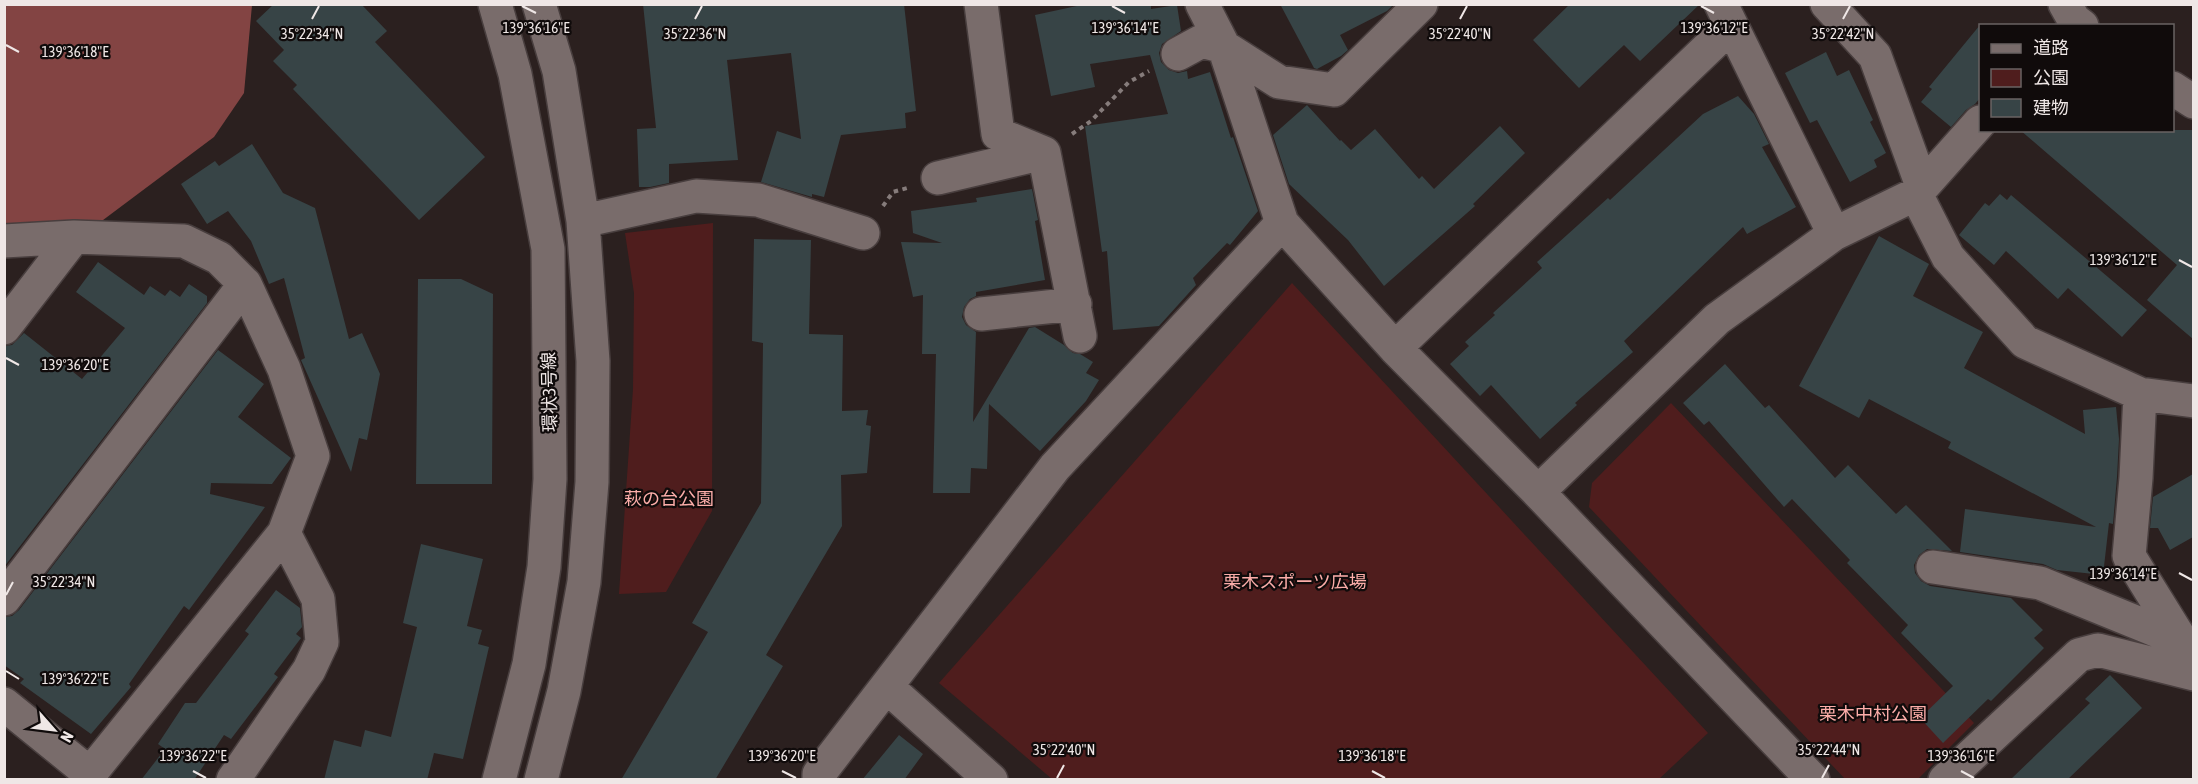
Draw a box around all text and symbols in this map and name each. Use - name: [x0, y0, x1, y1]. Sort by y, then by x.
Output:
- text: 139°36'16"E: [502, 19, 570, 36]
- text: 139°36'14"E: [1091, 19, 1159, 36]
- text: 139°36'12"E: [1680, 19, 1748, 36]
- legend: [1979, 24, 2174, 132]
- text: 35°22'34"N: [281, 25, 343, 42]
- text: 35°22'36"N: [664, 25, 726, 42]
- text: 35°22'40"N: [1429, 25, 1491, 42]
- text: 35°22'42"N: [1812, 25, 1874, 42]
- text: 道路: [2033, 37, 2069, 58]
- text: 139°36'18"E: [41, 43, 109, 60]
- text: 公園: [2033, 67, 2069, 88]
- text: 建物: [2033, 97, 2069, 118]
- text: 139°36'12"E: [2089, 251, 2157, 268]
- street label: 環状3号線: [538, 352, 560, 432]
- text: 139°36'20"E: [41, 356, 109, 373]
- park label: 萩の台公園: [624, 488, 714, 509]
- text: 139°36'14"E: [2089, 565, 2157, 582]
- park label: 栗木スポーツ広場: [1223, 571, 1367, 592]
- text: 35°22'34"N: [33, 573, 95, 590]
- text: 139°36'22"E: [41, 670, 109, 687]
- north arrow: [24, 700, 84, 760]
- park label: 栗木中村公園: [1819, 703, 1927, 724]
- text: N: [57, 729, 77, 745]
- text: 35°22'40"N: [1033, 741, 1095, 758]
- text: 35°22'44"N: [1798, 741, 1860, 758]
- text: 139°36'22"E: [159, 747, 227, 764]
- text: 139°36'20"E: [748, 747, 816, 764]
- text: 139°36'18"E: [1338, 747, 1406, 764]
- text: 139°36'16"E: [1927, 747, 1995, 764]

